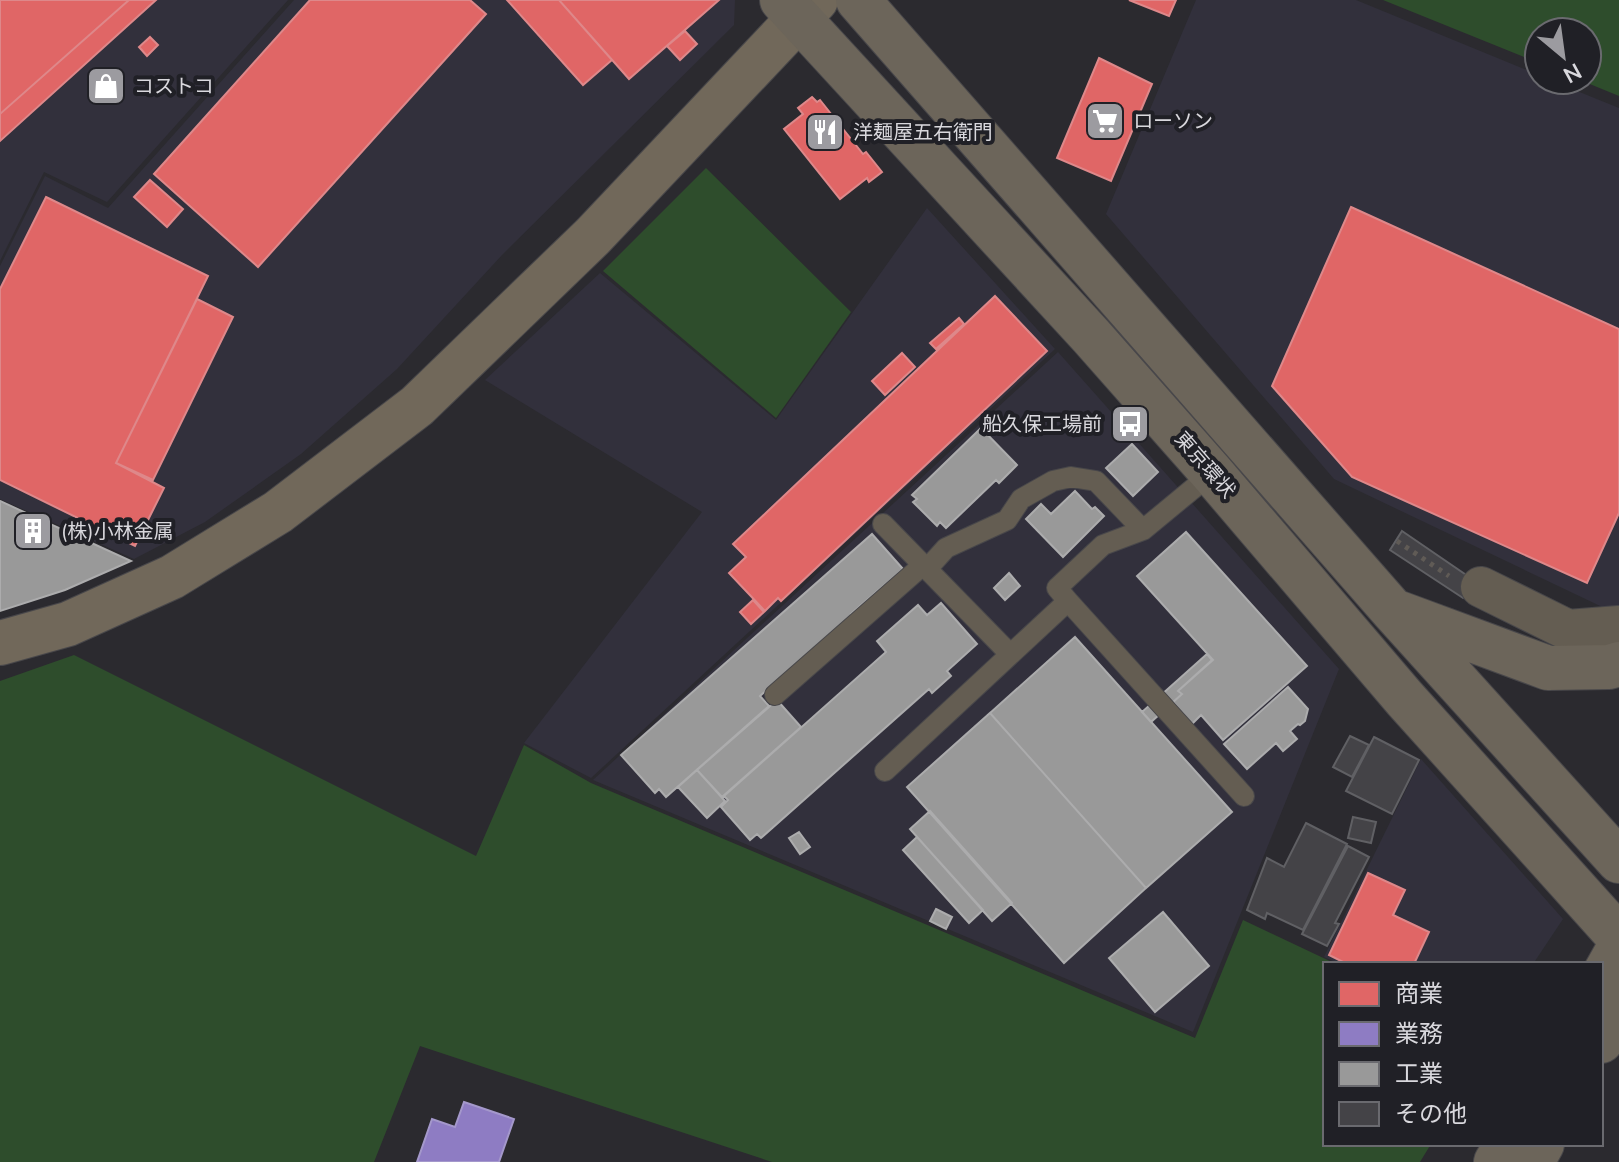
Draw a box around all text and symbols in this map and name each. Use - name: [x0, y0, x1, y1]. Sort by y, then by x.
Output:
- north arrow: [1523, 16, 1603, 96]
- text: N: [1558, 56, 1587, 90]
- shop icon: コストコ: [85, 65, 127, 107]
- place label: コストコ: [134, 73, 214, 100]
- supermarket icon: ローソン: [1084, 100, 1126, 142]
- place label: ローソン: [1133, 108, 1213, 135]
- restaurant icon: 洋麺屋五右衛門: [804, 111, 846, 153]
- place label: 洋麺屋五右衛門: [853, 119, 993, 146]
- bus stop icon: 船久保工場前: [1109, 403, 1151, 445]
- place label: 船久保工場前: [982, 411, 1102, 438]
- street label: 東京環状: [1169, 426, 1241, 504]
- building icon: (株)小林金属: [12, 510, 54, 552]
- place label: (株)小林金属: [61, 518, 174, 545]
- legend: [1323, 962, 1603, 1146]
- text: 商業: [1395, 978, 1443, 1010]
- text: 業務: [1395, 1018, 1443, 1050]
- text: 工業: [1395, 1058, 1443, 1090]
- text: その他: [1395, 1098, 1467, 1130]

